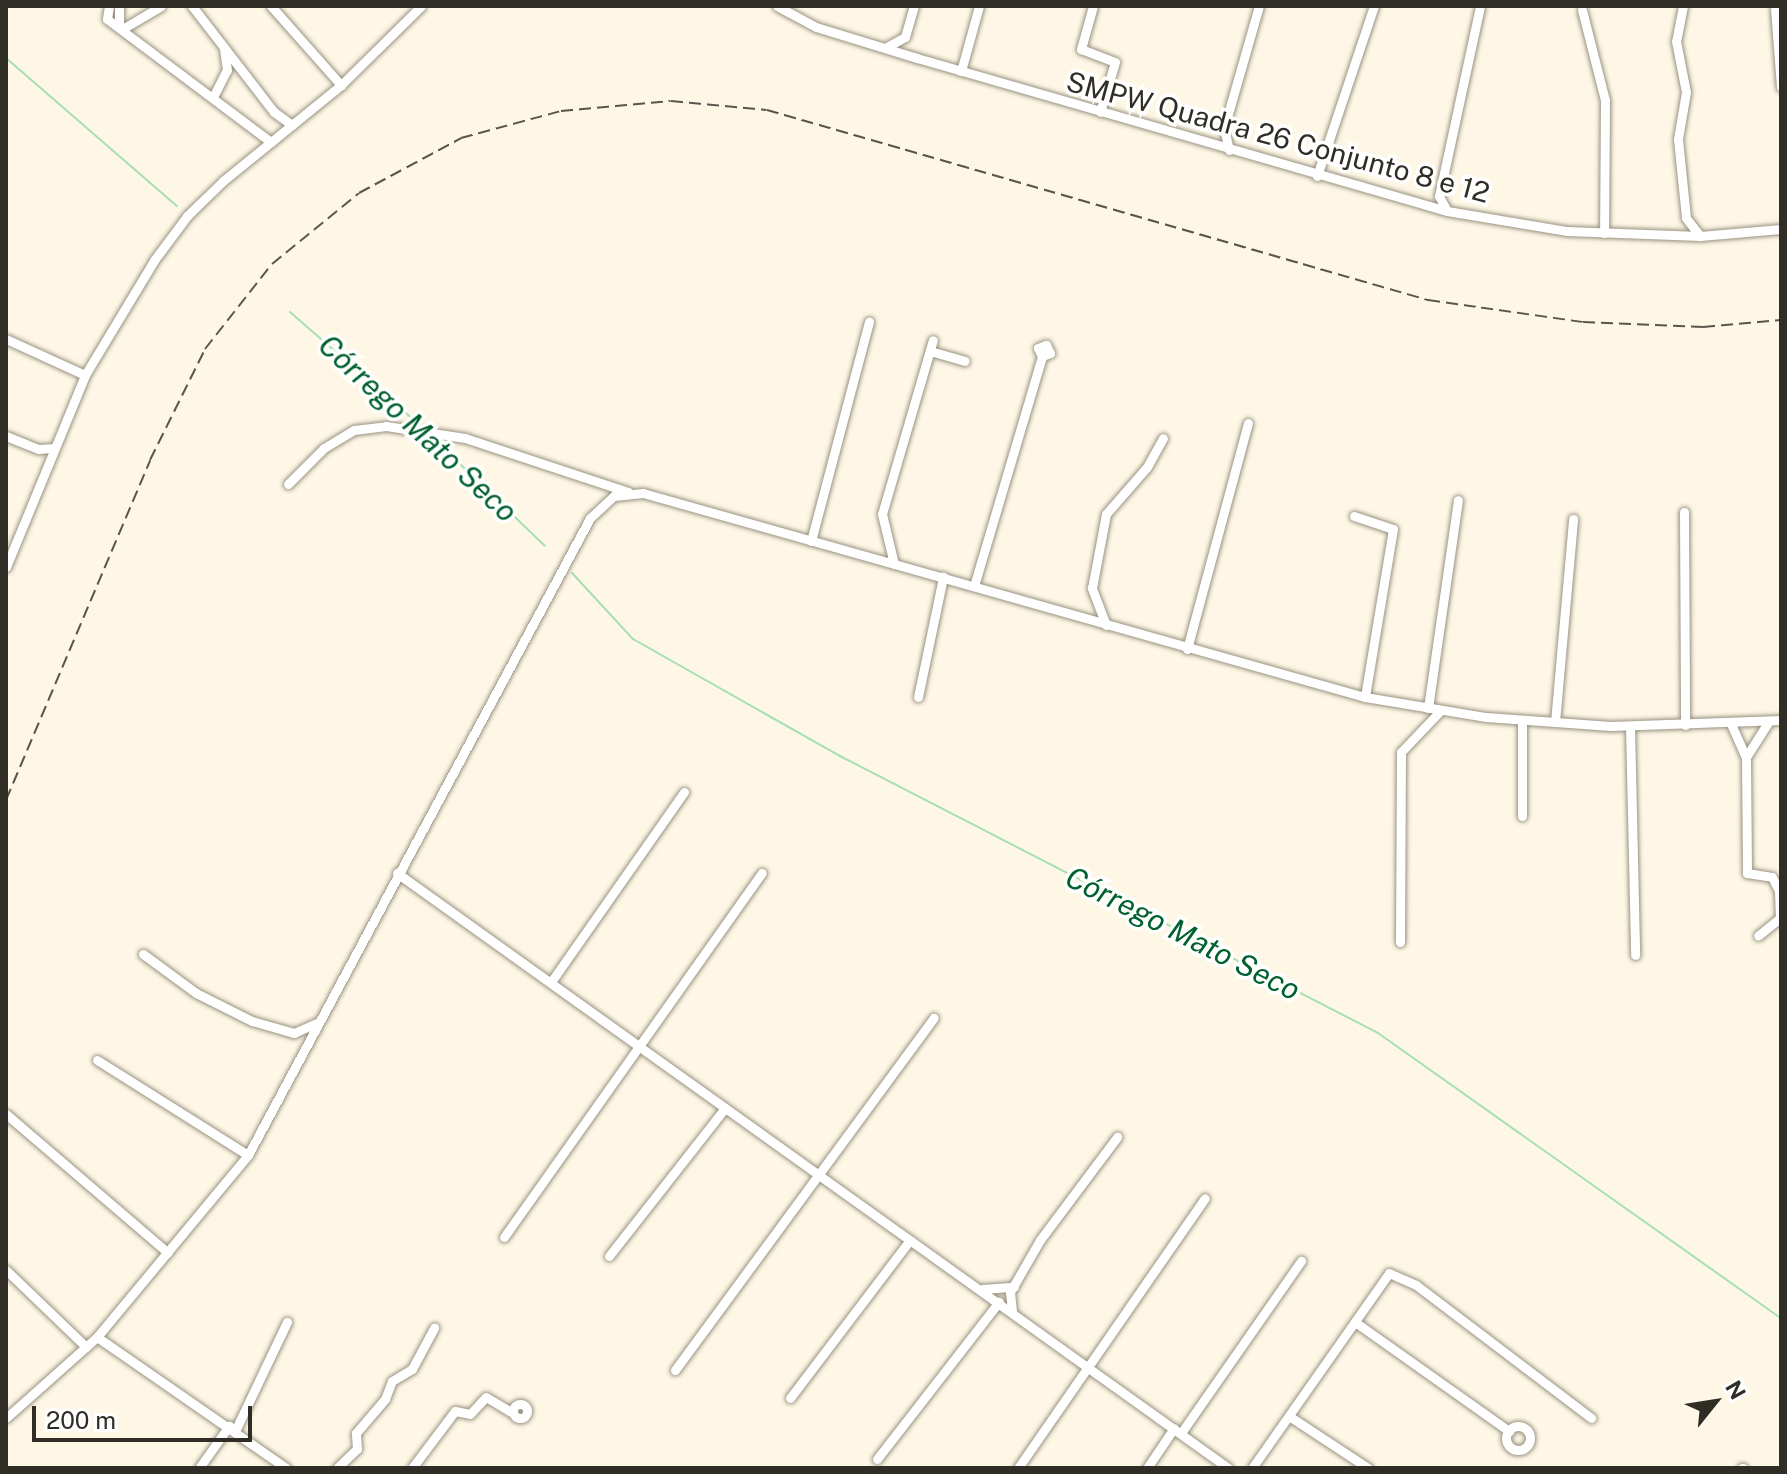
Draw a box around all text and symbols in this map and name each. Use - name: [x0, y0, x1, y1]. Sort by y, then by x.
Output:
- street label: SMPW Quadra 26 Conjunto 8 e 12: [1062, 64, 1494, 210]
- water label: Córrego Mato Seco: [311, 327, 525, 529]
- water label: Córrego Mato Seco: [1060, 858, 1306, 1008]
- north arrow: [1675, 1362, 1755, 1442]
- text: N: [1720, 1376, 1751, 1404]
- scale bar: [36, 1390, 256, 1440]
- text: 200 m: [46, 1406, 116, 1434]

